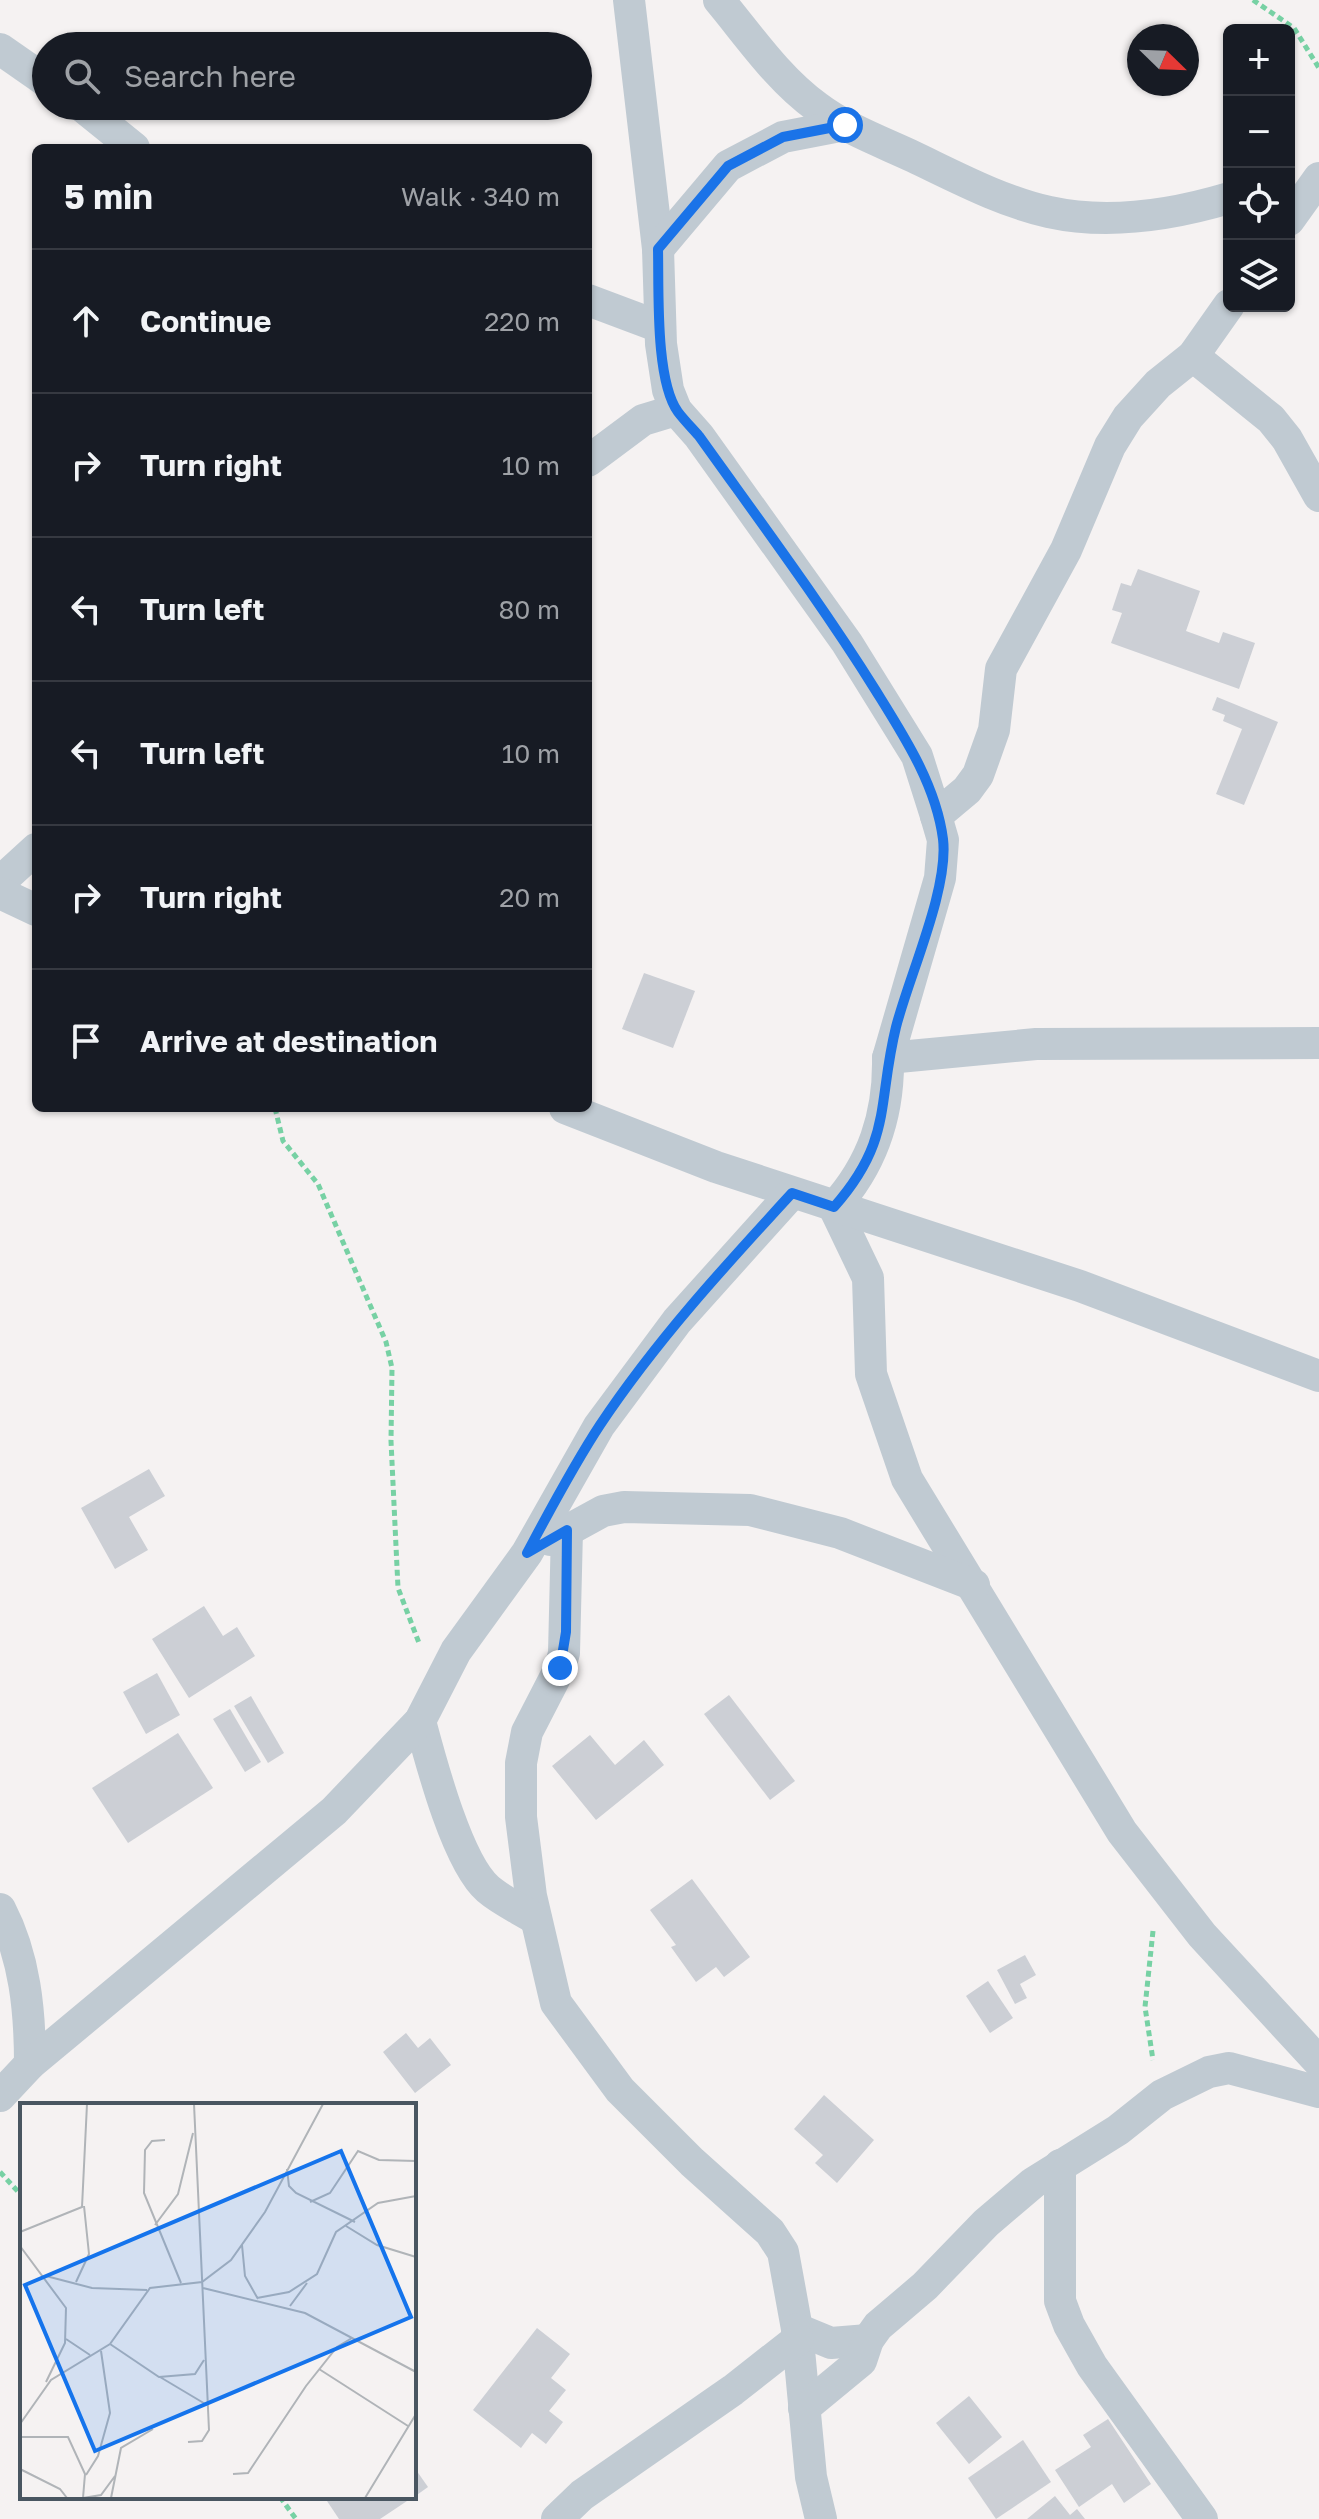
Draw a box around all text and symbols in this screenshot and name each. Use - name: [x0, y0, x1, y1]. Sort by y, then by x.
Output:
- north arrow: [1127, 24, 1199, 96]
- map controls: [1223, 24, 1295, 312]
- button: +: [1223, 24, 1295, 96]
- search box: [32, 32, 592, 120]
- icon: search: [60, 54, 104, 98]
- text: Search here: [124, 58, 296, 94]
- button: −: [1223, 96, 1295, 168]
- route start: [827, 107, 863, 143]
- button: locate: [1223, 168, 1295, 240]
- text: 5 min: [64, 176, 153, 216]
- text: Walk · 340 m: [401, 181, 560, 212]
- button: layers: [1223, 240, 1295, 312]
- icon: ahead: [64, 299, 108, 343]
- text: Continue: [140, 303, 271, 339]
- text: 220 m: [484, 306, 560, 337]
- icon: right: [64, 443, 108, 487]
- text: Turn right: [140, 447, 282, 483]
- text: 10 m: [502, 450, 560, 481]
- icon: left: [64, 587, 108, 631]
- text: Turn left: [140, 591, 265, 627]
- text: 80 m: [499, 594, 560, 625]
- icon: left: [64, 731, 108, 775]
- text: Turn left: [140, 735, 265, 771]
- text: 10 m: [502, 738, 560, 769]
- icon: right: [64, 875, 108, 919]
- text: Turn right: [140, 879, 282, 915]
- text: 20 m: [499, 882, 560, 913]
- icon: arrive: [64, 1019, 108, 1063]
- text: Arrive at destination: [140, 1023, 437, 1059]
- route end: [542, 1650, 578, 1686]
- inset map: [20, 2103, 416, 2499]

